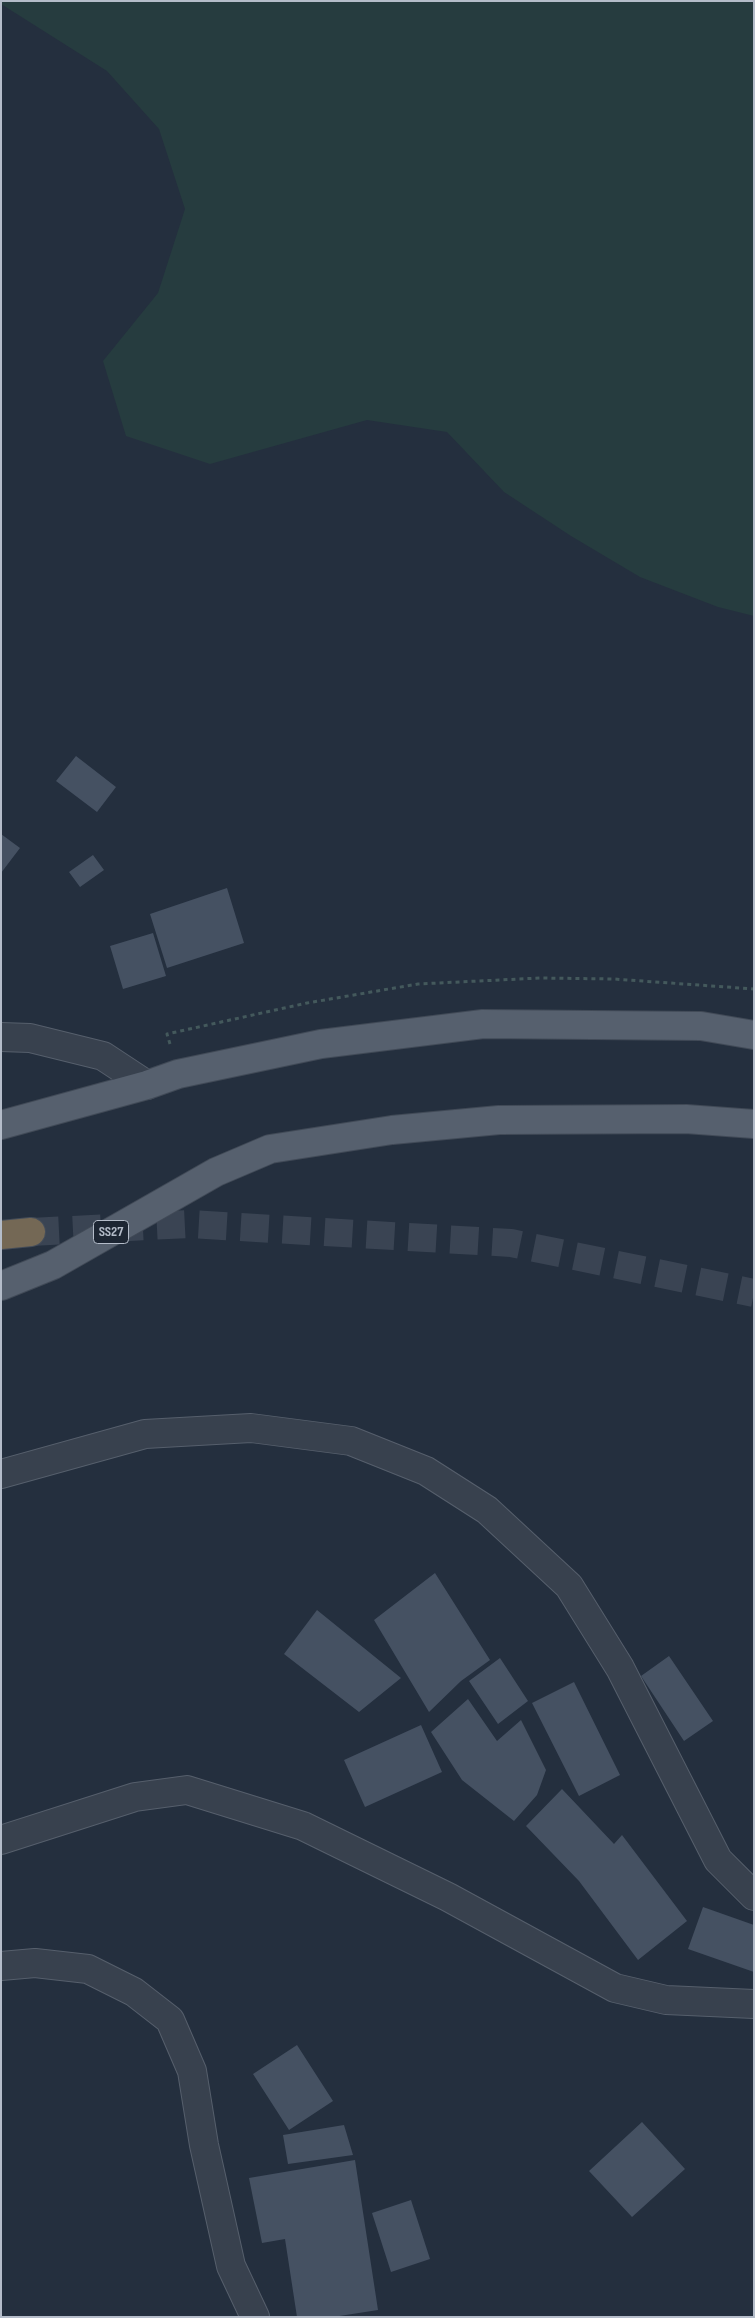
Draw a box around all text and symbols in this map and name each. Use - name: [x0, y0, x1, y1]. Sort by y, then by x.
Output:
- road number: SS27: [94, 1220, 128, 1244]

